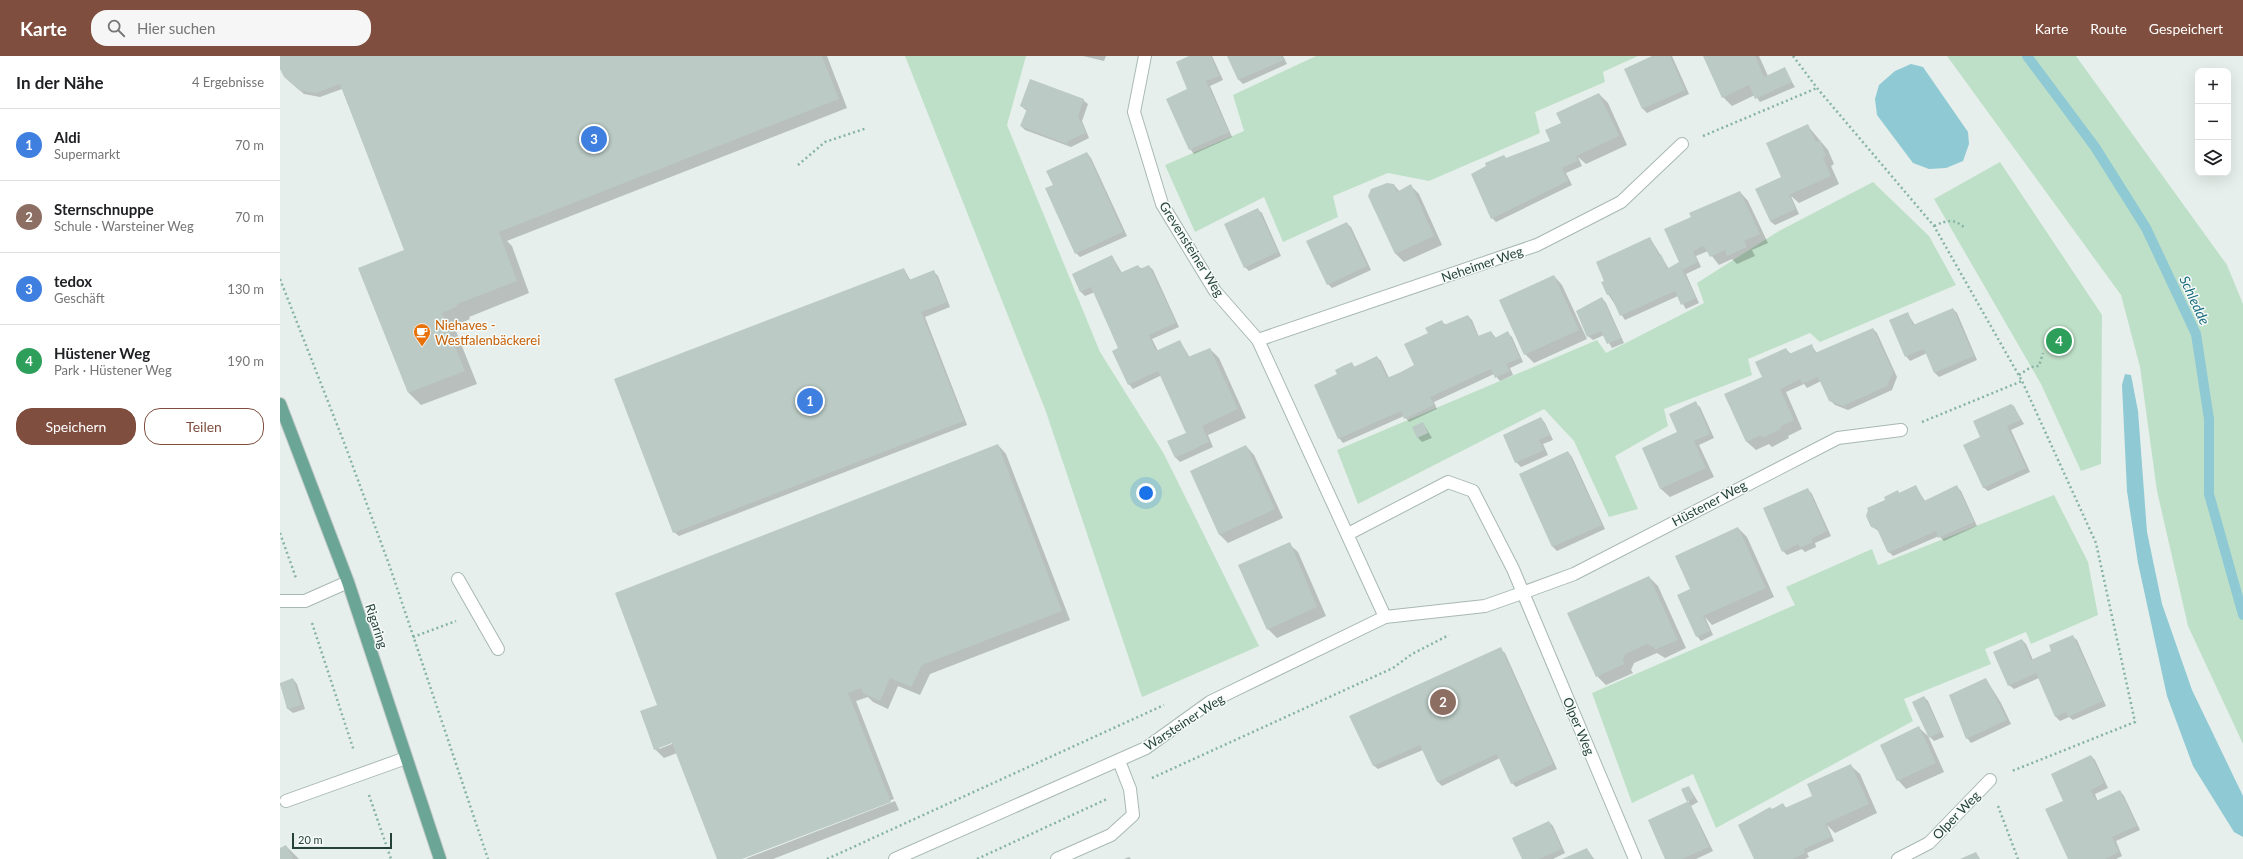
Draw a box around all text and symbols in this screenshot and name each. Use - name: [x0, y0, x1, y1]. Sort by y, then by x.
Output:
- search box: [91, 10, 371, 46]
- text: Karte: [20, 17, 67, 40]
- icon: search: [105, 17, 127, 39]
- text: Hier suchen: [137, 19, 215, 37]
- text: Karte: [2035, 20, 2068, 37]
- text: Route: [2090, 20, 2127, 37]
- text: Gespeichert: [2149, 20, 2223, 37]
- map controls: [2195, 68, 2231, 176]
- button: +: [2195, 68, 2231, 104]
- text: In der Nähe: [16, 72, 104, 93]
- text: 4 Ergebnisse: [192, 74, 264, 90]
- button: −: [2195, 104, 2231, 140]
- pin: 3: [581, 124, 607, 154]
- text: Aldi: [54, 128, 80, 146]
- text: 1: [25, 137, 33, 153]
- text: 70 m: [235, 137, 264, 153]
- button: layers: [2195, 140, 2231, 176]
- text: Supermarkt: [54, 146, 120, 162]
- street label: Grevensteiner Weg: [1156, 198, 1228, 300]
- text: Sternschnuppe: [54, 200, 154, 218]
- text: 2: [25, 209, 33, 225]
- text: 70 m: [235, 209, 264, 225]
- text: Schule · Warsteiner Weg: [54, 218, 194, 234]
- street label: Neheimer Weg: [1439, 242, 1525, 285]
- text: tedox: [54, 272, 92, 290]
- water label: Schledde: [2176, 273, 2214, 328]
- text: 3: [25, 281, 33, 297]
- text: 130 m: [227, 281, 264, 297]
- text: Geschäft: [54, 290, 105, 306]
- place label: Niehaves - Westfalenbäckerei: [435, 317, 540, 348]
- cafe icon: Niehaves - Westfalenbäckerei: [412, 322, 432, 347]
- pin: 4: [2046, 326, 2072, 356]
- text: Hüstener Weg: [54, 344, 150, 362]
- text: 4: [25, 353, 33, 369]
- text: 190 m: [227, 353, 264, 369]
- text: Park · Hüstener Weg: [54, 362, 172, 378]
- pin: 1: [797, 386, 823, 416]
- button: Speichern: [16, 408, 136, 445]
- button: Teilen: [144, 408, 264, 445]
- street label: Hüstener Weg: [1669, 477, 1749, 529]
- your location: [1136, 483, 1156, 503]
- street label: Rigaring: [362, 602, 392, 651]
- pin: 2: [1430, 687, 1456, 717]
- street label: Warsteiner Weg: [1141, 690, 1227, 754]
- street label: Olper Weg: [1560, 695, 1598, 758]
- street label: Olper Weg: [1929, 787, 1983, 843]
- scale bar: [292, 831, 392, 850]
- text: 20 m: [298, 833, 323, 846]

